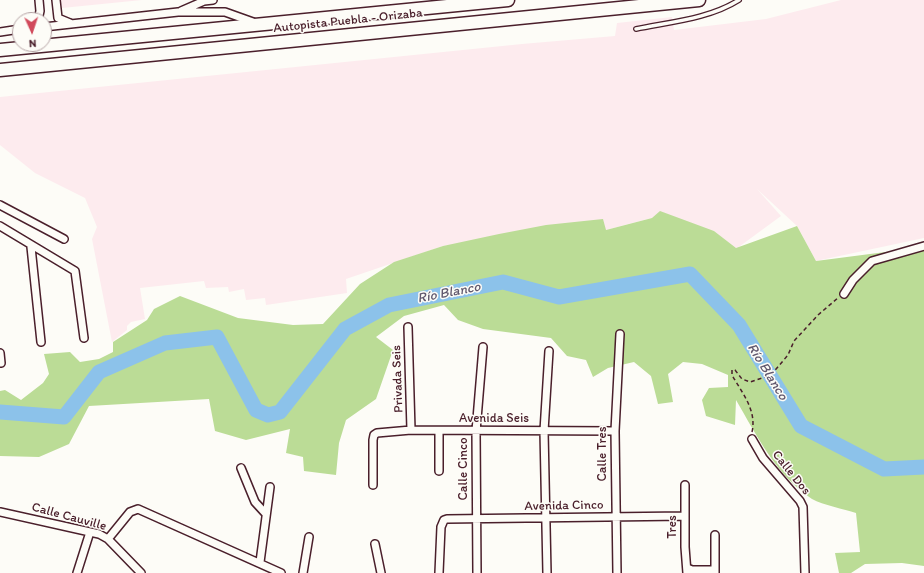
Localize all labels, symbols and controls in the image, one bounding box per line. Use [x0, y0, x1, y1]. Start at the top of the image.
street label: Autopista Puebla - Orizaba [273, 5, 423, 37]
north arrow [12, 12, 52, 52]
text: N [29, 37, 37, 50]
water label: Río Blanco [416, 279, 482, 307]
water label: Río Blanco [743, 340, 791, 404]
street label: Privada Seis [389, 345, 407, 413]
street label: Avenida Seis [459, 411, 529, 427]
street label: Calle Tres [595, 426, 611, 482]
street label: Calle Cinco [456, 437, 472, 501]
street label: Calle Dos [768, 448, 814, 498]
street label: Avenida Cinco [524, 498, 604, 514]
street label: Calle Cauville [30, 500, 108, 534]
street label: Tres [665, 515, 681, 539]

